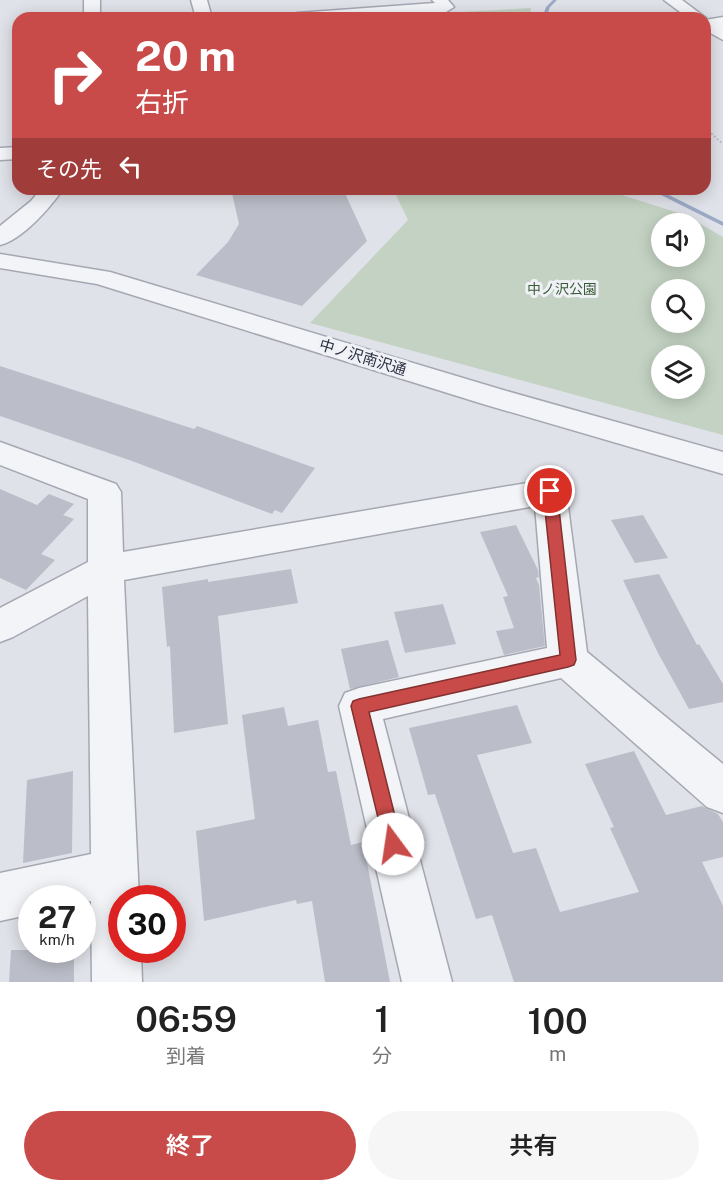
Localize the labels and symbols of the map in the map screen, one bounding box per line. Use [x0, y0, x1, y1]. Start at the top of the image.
park label: 中ノ沢公園 [527, 281, 597, 297]
street label: 中ノ沢南沢通 [317, 336, 409, 378]
pin [524, 465, 575, 516]
position arrow [361, 812, 425, 876]
speed limit sign: 30 [108, 885, 186, 963]

